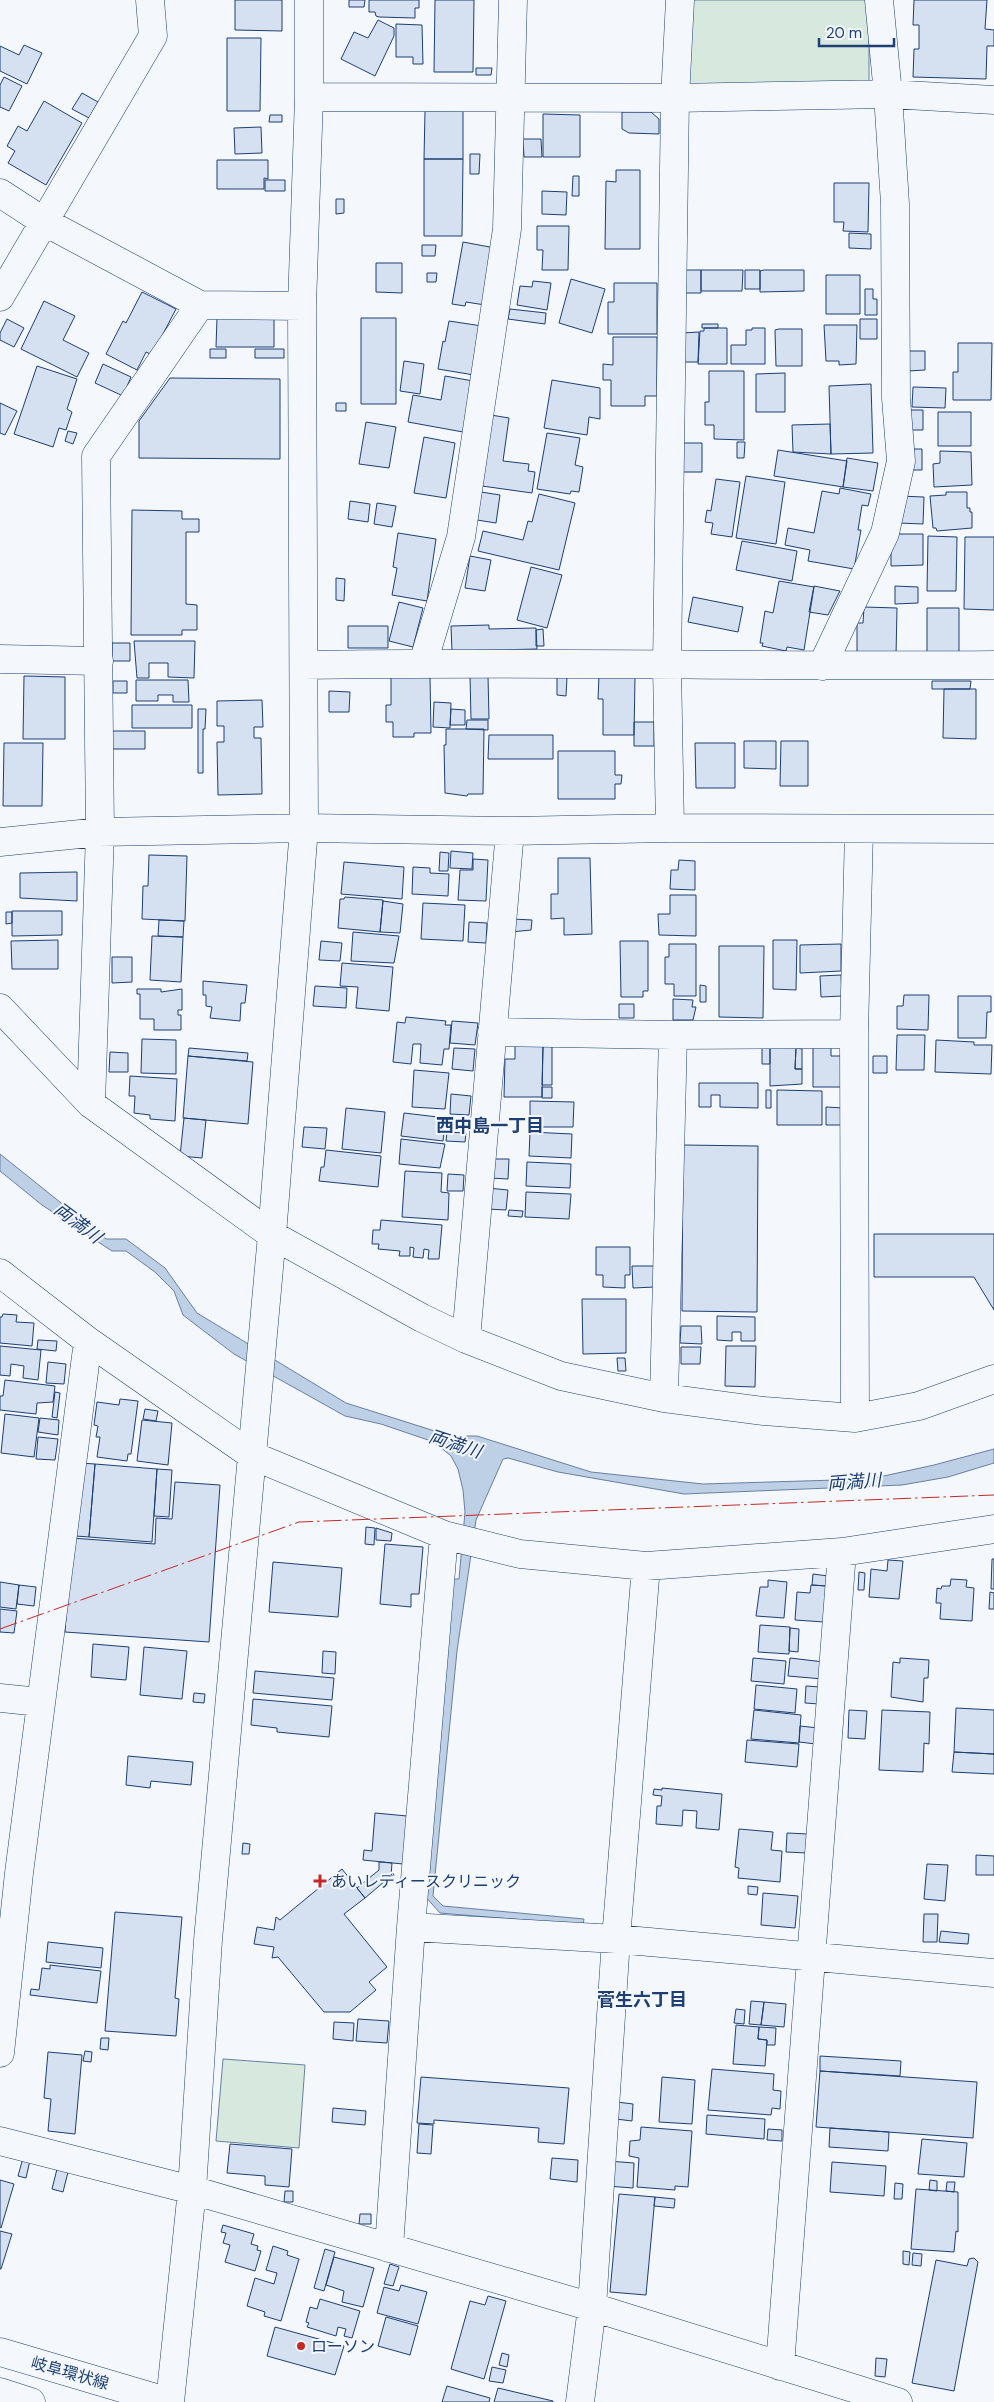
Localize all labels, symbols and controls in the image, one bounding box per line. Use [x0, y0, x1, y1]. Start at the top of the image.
scale bar [819, 15, 894, 47]
text: 20 m [826, 23, 862, 43]
district label: 西中島一丁目 [436, 1114, 544, 1138]
water label: 両満川 [49, 1197, 108, 1250]
water label: 両満川 [426, 1424, 486, 1464]
water label: 両満川 [826, 1468, 884, 1496]
place label: あいレディースクリニック [331, 1871, 521, 1892]
marker: あいレディースクリニック [313, 1874, 327, 1888]
district label: 菅生六丁目 [597, 1988, 687, 2012]
place label: ローソン [311, 2336, 375, 2357]
marker: ローソン [295, 2340, 307, 2352]
street label: 岐阜環状線 [29, 2352, 111, 2394]

